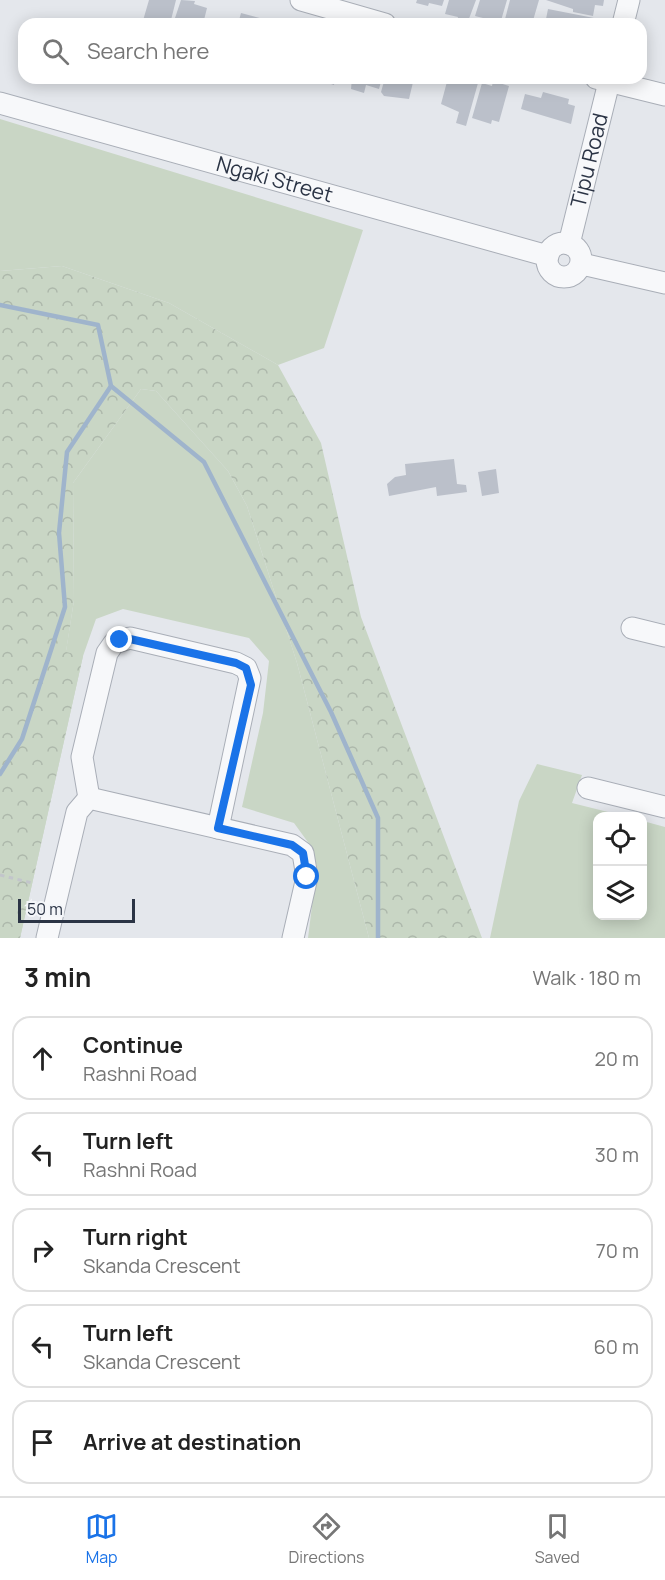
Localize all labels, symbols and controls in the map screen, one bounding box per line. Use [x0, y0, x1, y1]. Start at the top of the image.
search box [18, 18, 647, 84]
icon: search [39, 35, 72, 68]
text: Search here [87, 36, 209, 66]
street label: Tipu Road [564, 110, 614, 210]
street label: Ngaki Street [213, 149, 336, 208]
route end [106, 626, 132, 652]
map controls [593, 812, 647, 920]
button: locate [593, 812, 647, 866]
route start [293, 863, 319, 889]
button: layers [593, 866, 647, 920]
scale bar [18, 896, 135, 923]
text: 50 m [27, 898, 63, 920]
text: 3 min [24, 959, 91, 995]
text: Walk · 180 m [532, 964, 641, 991]
text: Continue [83, 1030, 183, 1060]
icon: ahead [26, 1042, 59, 1075]
text: 20 m [594, 1045, 639, 1072]
text: Rashni Road [83, 1060, 197, 1087]
text: Turn left [83, 1126, 173, 1156]
icon: left [26, 1138, 59, 1171]
text: 30 m [595, 1141, 639, 1168]
text: Rashni Road [83, 1156, 197, 1183]
text: Turn right [83, 1222, 188, 1252]
icon: right [26, 1234, 59, 1267]
text: 70 m [596, 1237, 639, 1264]
text: Skanda Crescent [83, 1252, 241, 1279]
text: Turn left [83, 1318, 173, 1348]
icon: left [26, 1330, 59, 1363]
text: 60 m [593, 1333, 639, 1360]
text: Skanda Crescent [83, 1348, 241, 1375]
icon: arrive [26, 1426, 59, 1459]
text: Arrive at destination [83, 1427, 301, 1457]
tab: Map [85, 1510, 118, 1568]
tab: Directions [289, 1510, 364, 1568]
tab: Saved [535, 1510, 580, 1568]

